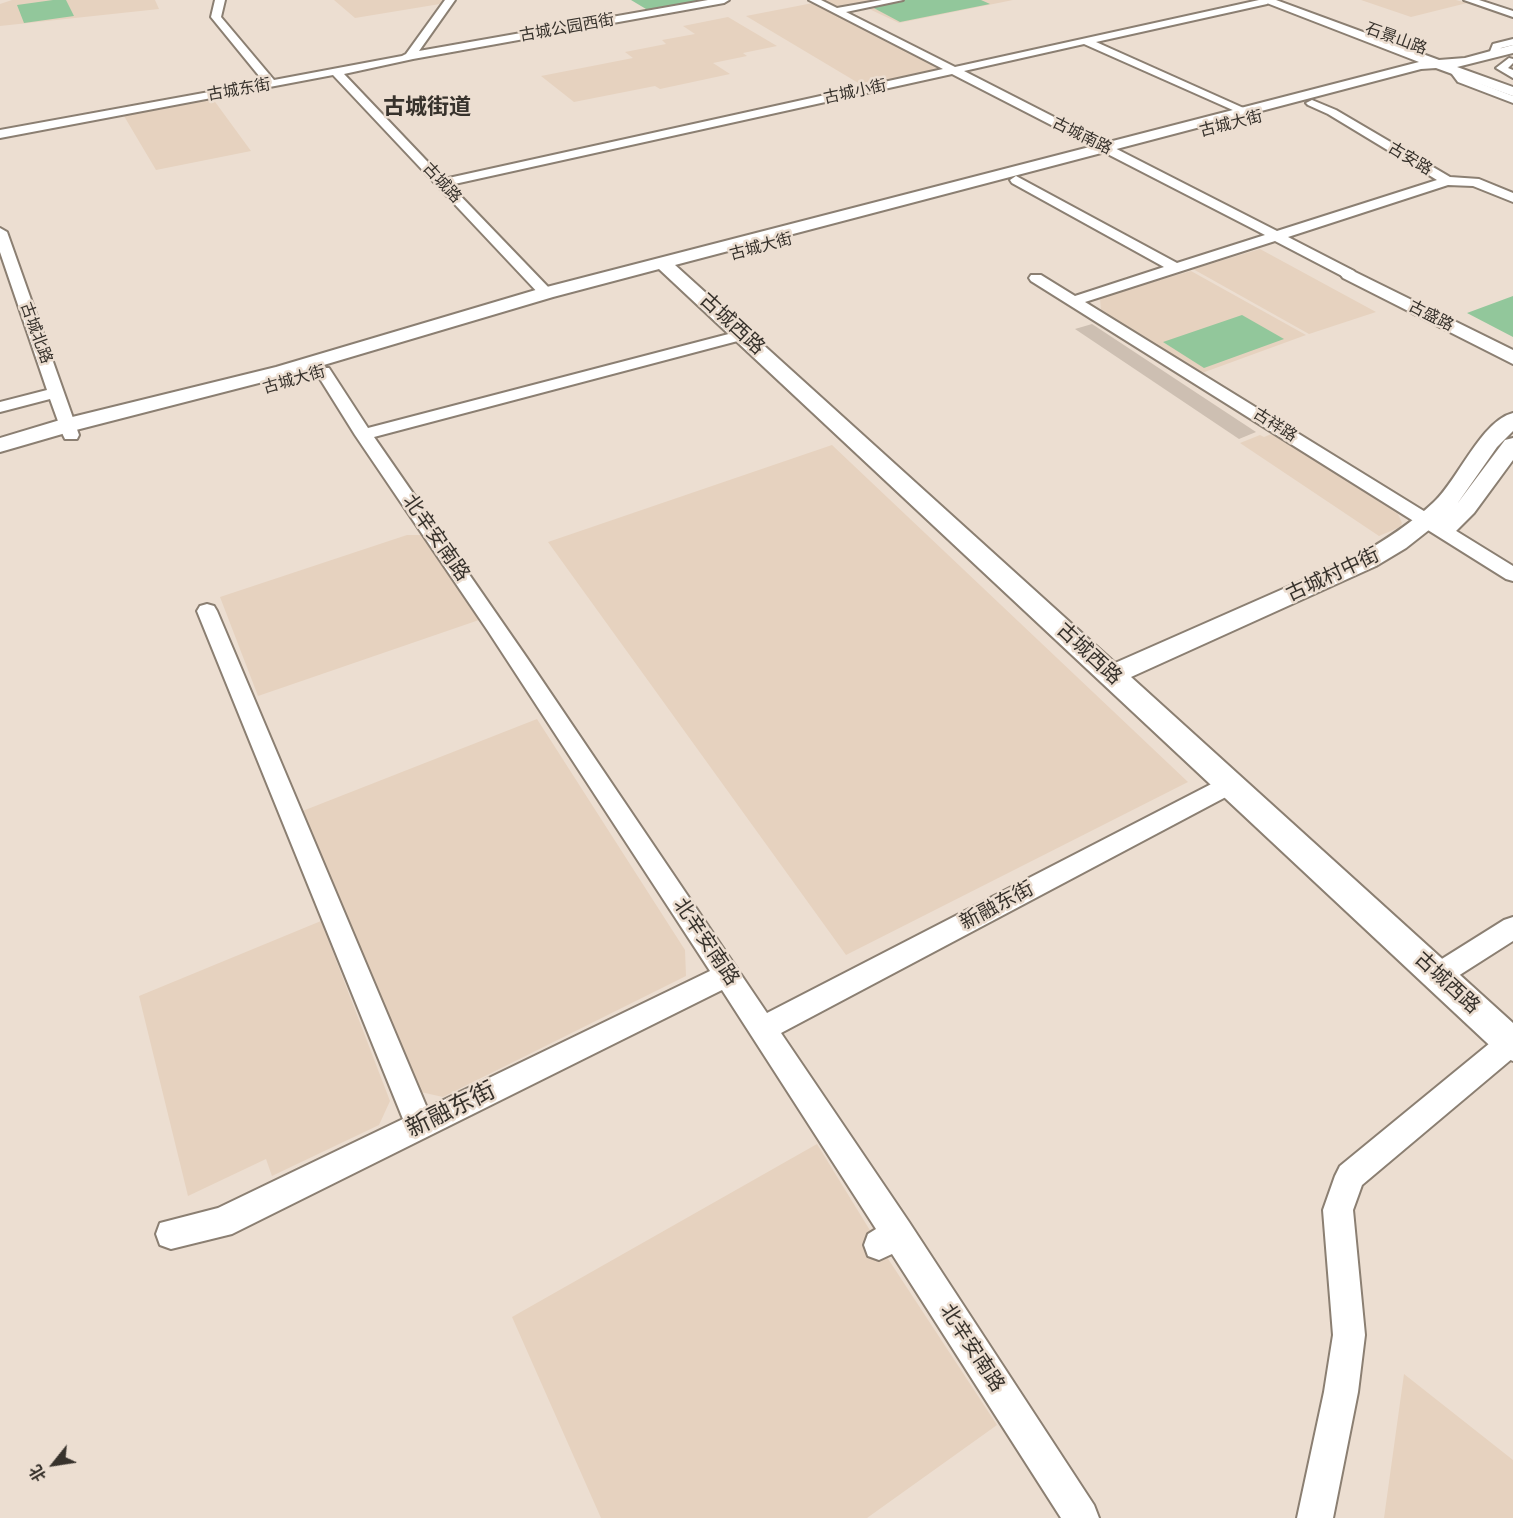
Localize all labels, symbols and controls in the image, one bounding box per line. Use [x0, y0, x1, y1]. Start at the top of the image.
street label: 古城公园西街 [518, 10, 616, 46]
street label: 石景山路 [1363, 19, 1429, 59]
street label: 古城东街 [206, 75, 272, 105]
street label: 古城小街 [822, 76, 888, 108]
district label: 古城街道 [383, 95, 471, 121]
street label: 古城大街 [1198, 107, 1264, 141]
street label: 古城南路 [1049, 113, 1115, 159]
street label: 古安路 [1384, 138, 1436, 180]
street label: 古城路 [419, 159, 465, 207]
street label: 古城大街 [728, 229, 794, 265]
street label: 古城西路 [695, 288, 769, 360]
street label: 古盛路 [1405, 297, 1457, 335]
street label: 古城北路 [16, 300, 56, 366]
street label: 古城大街 [261, 362, 327, 398]
street label: 古祥路 [1250, 404, 1300, 446]
street label: 北辛安南路 [397, 490, 475, 586]
street label: 古城村中街 [1283, 543, 1383, 607]
street label: 古城西路 [1052, 618, 1126, 690]
street label: 新融东街 [956, 877, 1038, 935]
street label: 北辛安南路 [668, 894, 744, 990]
street label: 古城西路 [1410, 947, 1484, 1019]
street label: 新融东街 [402, 1076, 500, 1144]
street label: 北辛安南路 [935, 1300, 1009, 1396]
north arrow [24, 1434, 84, 1494]
text: 北 [26, 1462, 50, 1485]

